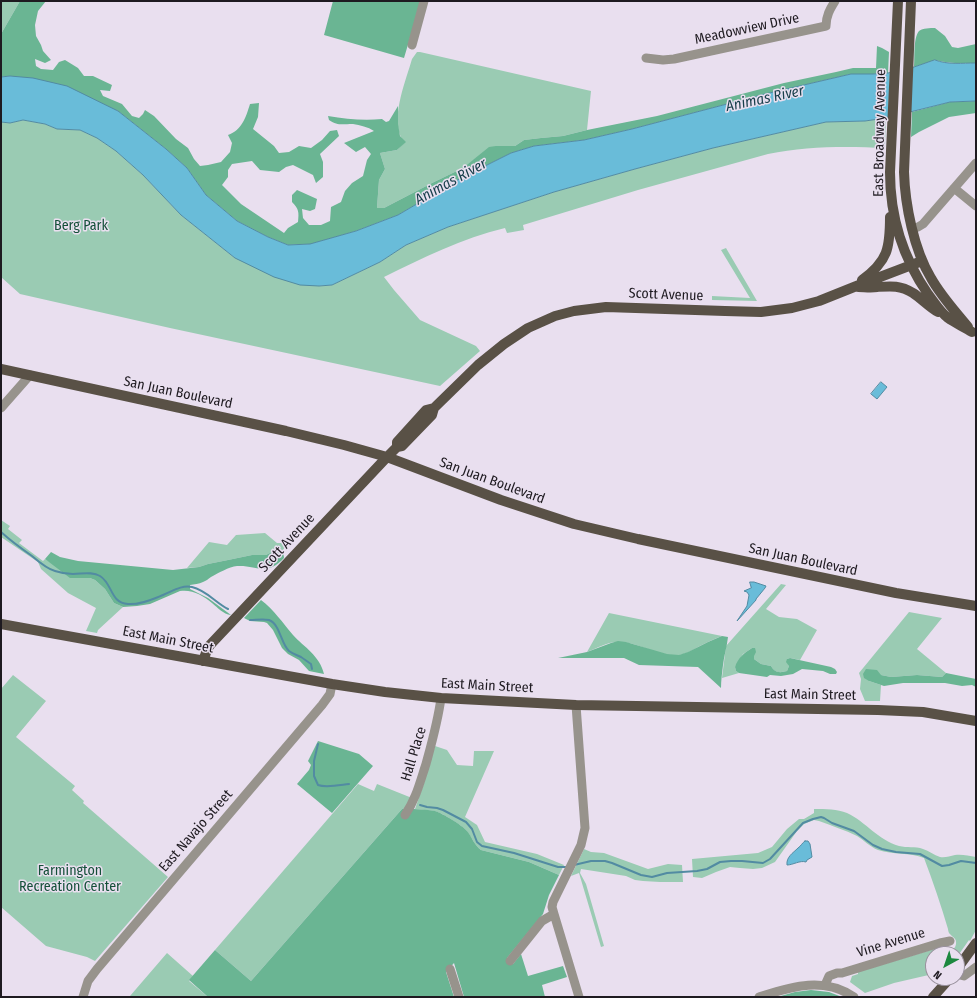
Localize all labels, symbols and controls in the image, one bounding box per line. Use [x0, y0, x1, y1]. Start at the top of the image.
street label: Meadowview Drive [693, 10, 801, 48]
street label: East Broadway Avenue [870, 69, 890, 197]
water label: Animas River [724, 82, 806, 116]
water label: Animas River [412, 155, 490, 209]
park label: Berg Park [54, 218, 108, 234]
street label: Scott Avenue [628, 285, 704, 305]
street label: San Juan Boulevard [122, 373, 234, 413]
street label: San Juan Boulevard [437, 454, 547, 508]
street label: Scott Avenue [255, 510, 319, 576]
street label: San Juan Boulevard [747, 540, 859, 580]
street label: East Main Street [121, 623, 215, 657]
street label: East Main Street [440, 675, 534, 697]
street label: East Main Street [764, 686, 856, 704]
street label: Hall Place [398, 725, 430, 783]
street label: East Navajo Street [156, 786, 236, 876]
park label: Farmington Recreation Center [19, 863, 121, 896]
street label: Vine Avenue [855, 925, 927, 961]
north arrow [925, 946, 965, 986]
text: N [931, 968, 944, 982]

